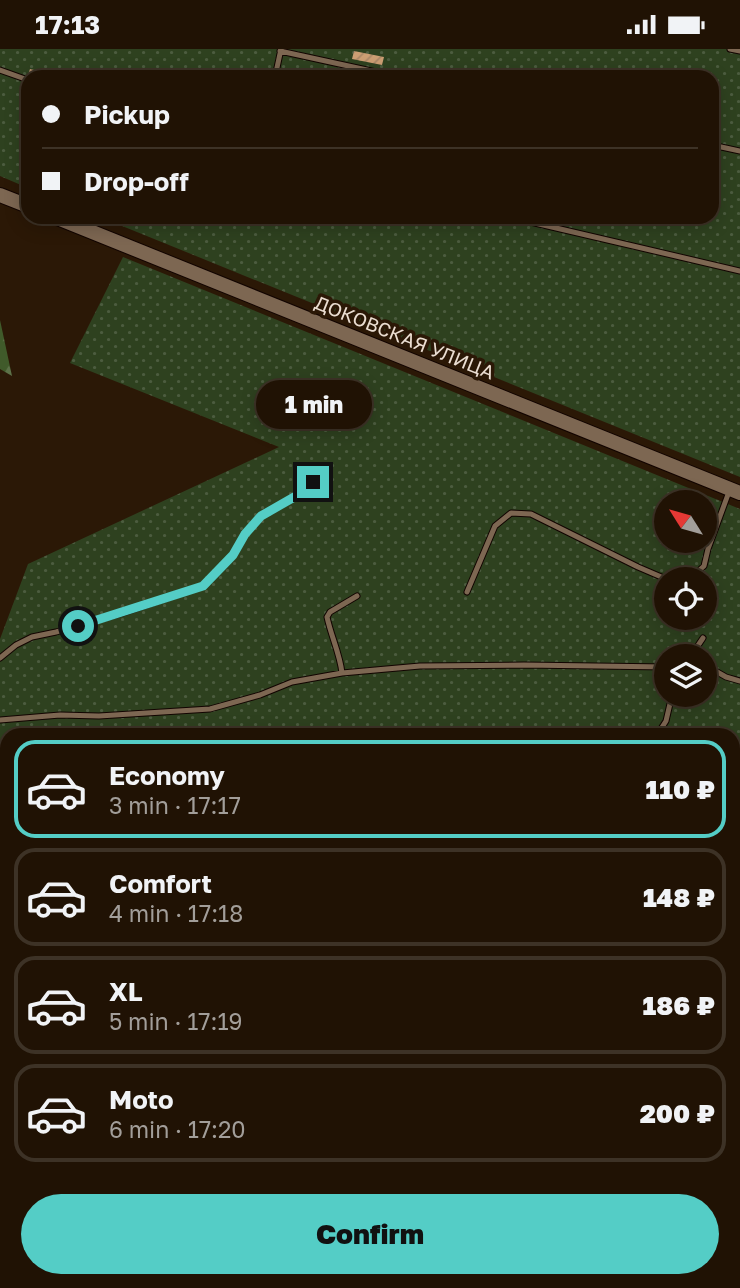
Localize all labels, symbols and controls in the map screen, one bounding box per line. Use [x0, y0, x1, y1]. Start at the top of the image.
text: 17:13 [35, 9, 100, 40]
text: Pickup [84, 99, 170, 130]
text: Drop-off [84, 166, 189, 197]
street label: ДОКОВСКАЯ УЛИЦА [312, 290, 498, 384]
callout: 1 min [255, 381, 371, 429]
text: 1 min [285, 390, 343, 418]
route end [297, 466, 329, 498]
north arrow [654, 490, 718, 553]
map controls [654, 490, 717, 707]
button: locate [654, 567, 717, 630]
route start [62, 610, 94, 642]
button: layers [654, 644, 717, 707]
icon: car [25, 758, 88, 821]
text: Economy [109, 760, 225, 791]
text: 110 ₽ [646, 774, 715, 805]
text: 3 min · 17:17 [109, 791, 241, 819]
icon: car [25, 866, 88, 929]
text: Comfort [109, 868, 212, 899]
text: 148 ₽ [643, 882, 715, 913]
text: 4 min · 17:18 [109, 899, 243, 927]
icon: car [25, 974, 88, 1037]
text: XL [109, 976, 143, 1007]
text: 186 ₽ [643, 990, 715, 1021]
text: 5 min · 17:19 [109, 1007, 242, 1035]
icon: car [25, 1082, 88, 1145]
text: Moto [109, 1084, 174, 1115]
text: 200 ₽ [640, 1098, 715, 1129]
text: 6 min · 17:20 [109, 1115, 246, 1143]
button: Confirm [21, 1194, 719, 1274]

